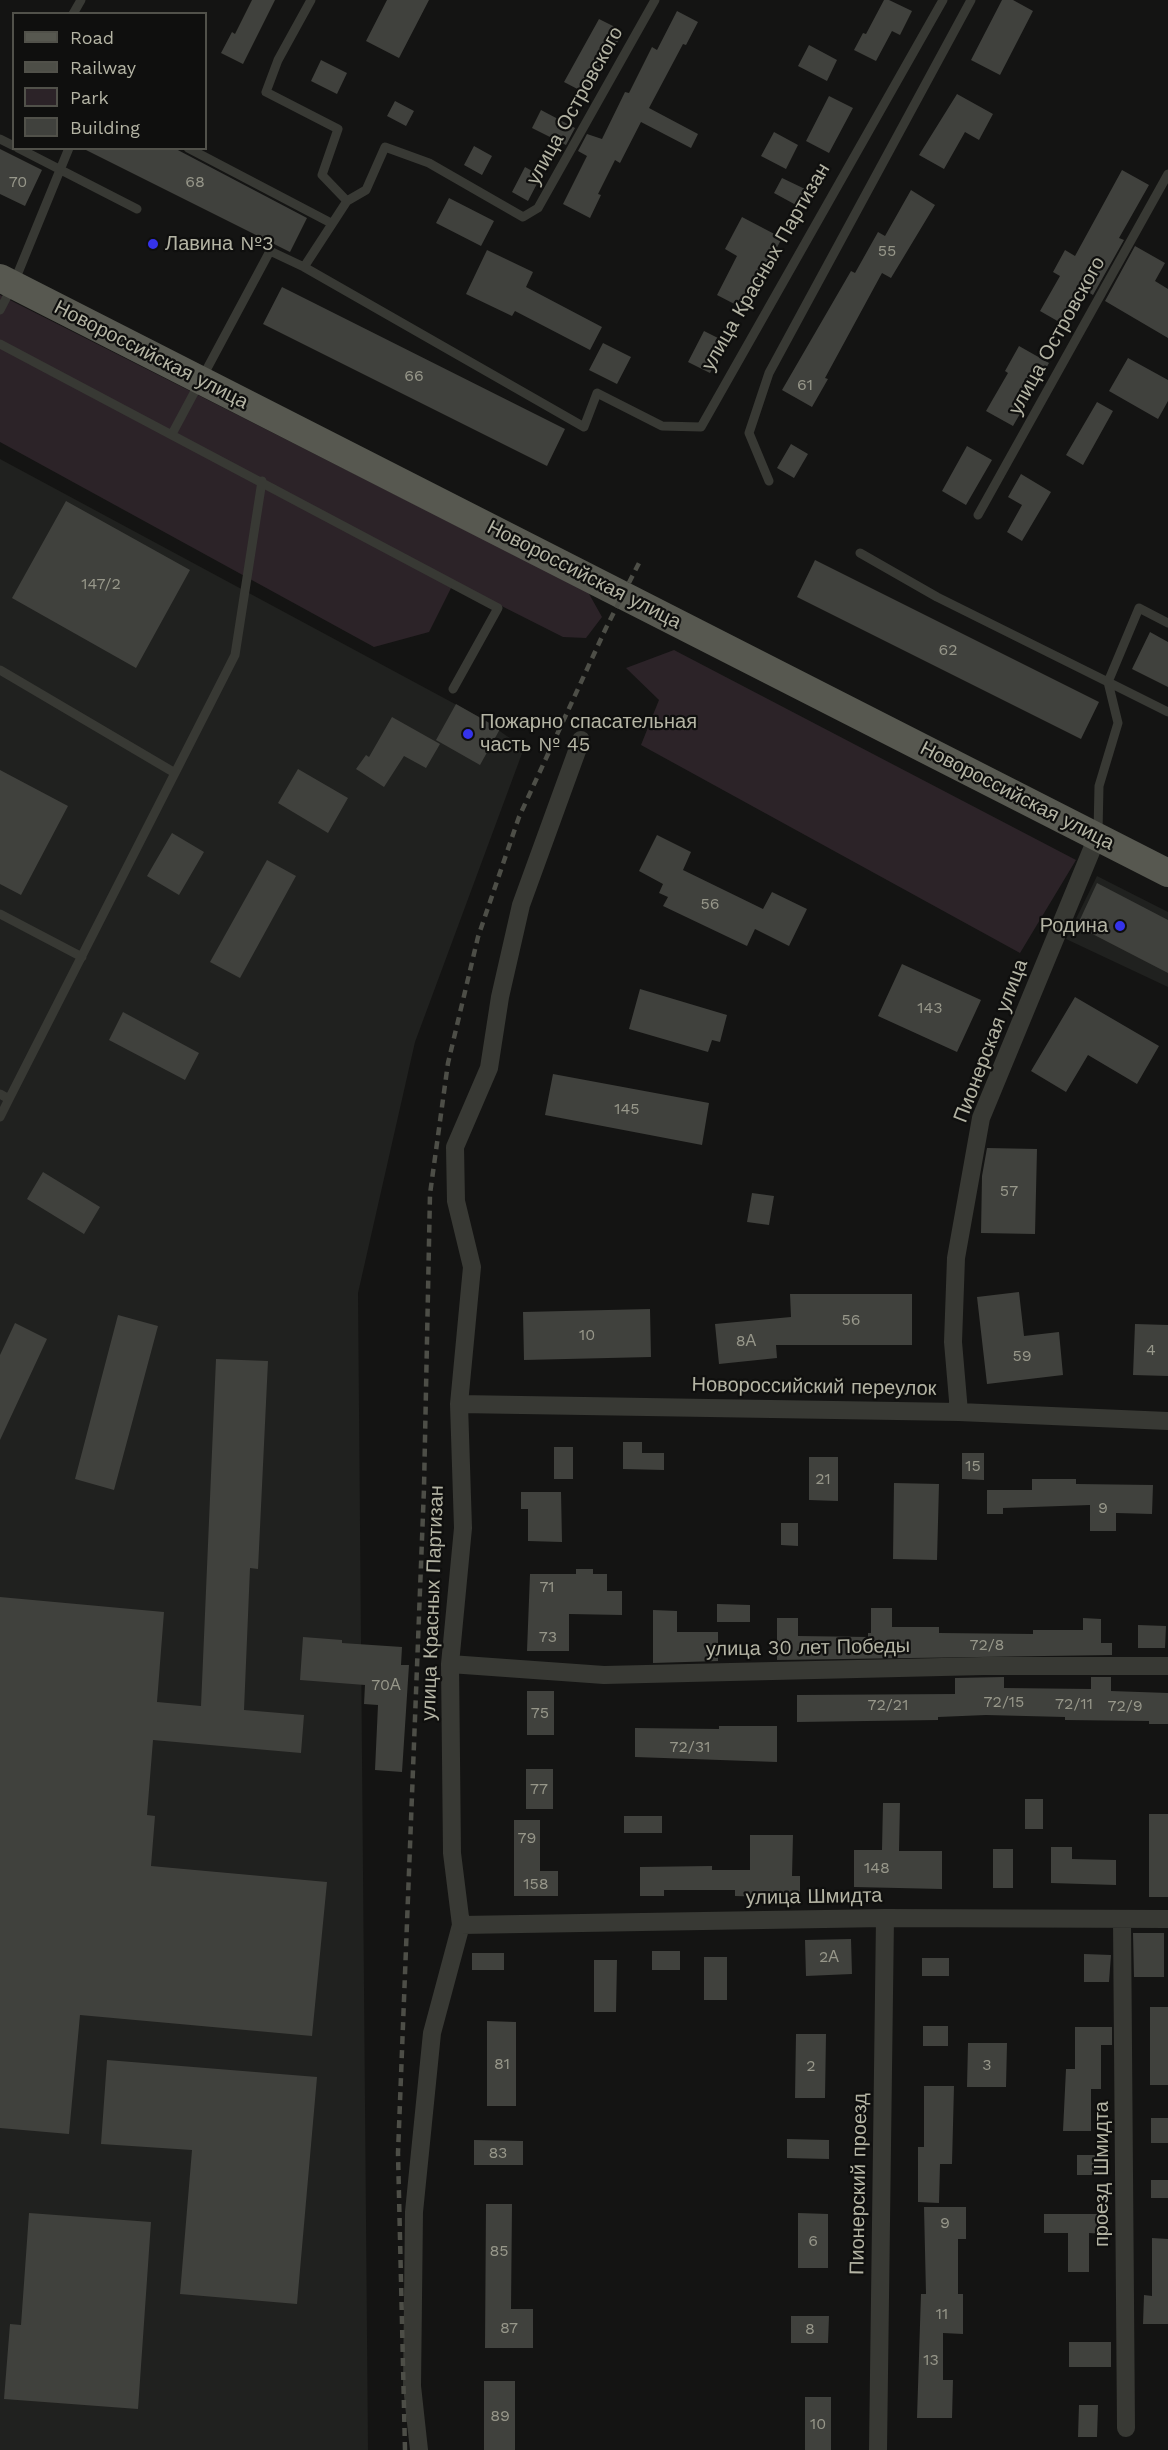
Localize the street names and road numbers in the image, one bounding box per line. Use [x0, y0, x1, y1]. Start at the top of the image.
street label: улица Островского [522, 23, 628, 189]
street label: улица Красных Партизан [697, 159, 835, 375]
street label: улица Островского [1004, 253, 1110, 419]
street label: Новороссийская улица [50, 296, 252, 414]
street label: Новороссийская улица [483, 516, 685, 634]
street label: Новороссийская улица [916, 737, 1118, 855]
street label: Пионерская улица [949, 956, 1033, 1126]
street label: Новороссийский переулок [691, 1373, 937, 1401]
street label: улица Красных Партизан [417, 1485, 449, 1721]
street label: улица 30 лет Победы [706, 1634, 910, 1662]
street label: улица Шмидта [745, 1884, 883, 1910]
street label: Пионерский проезд [845, 2093, 873, 2275]
street label: проезд Шмидта [1090, 2101, 1114, 2247]

